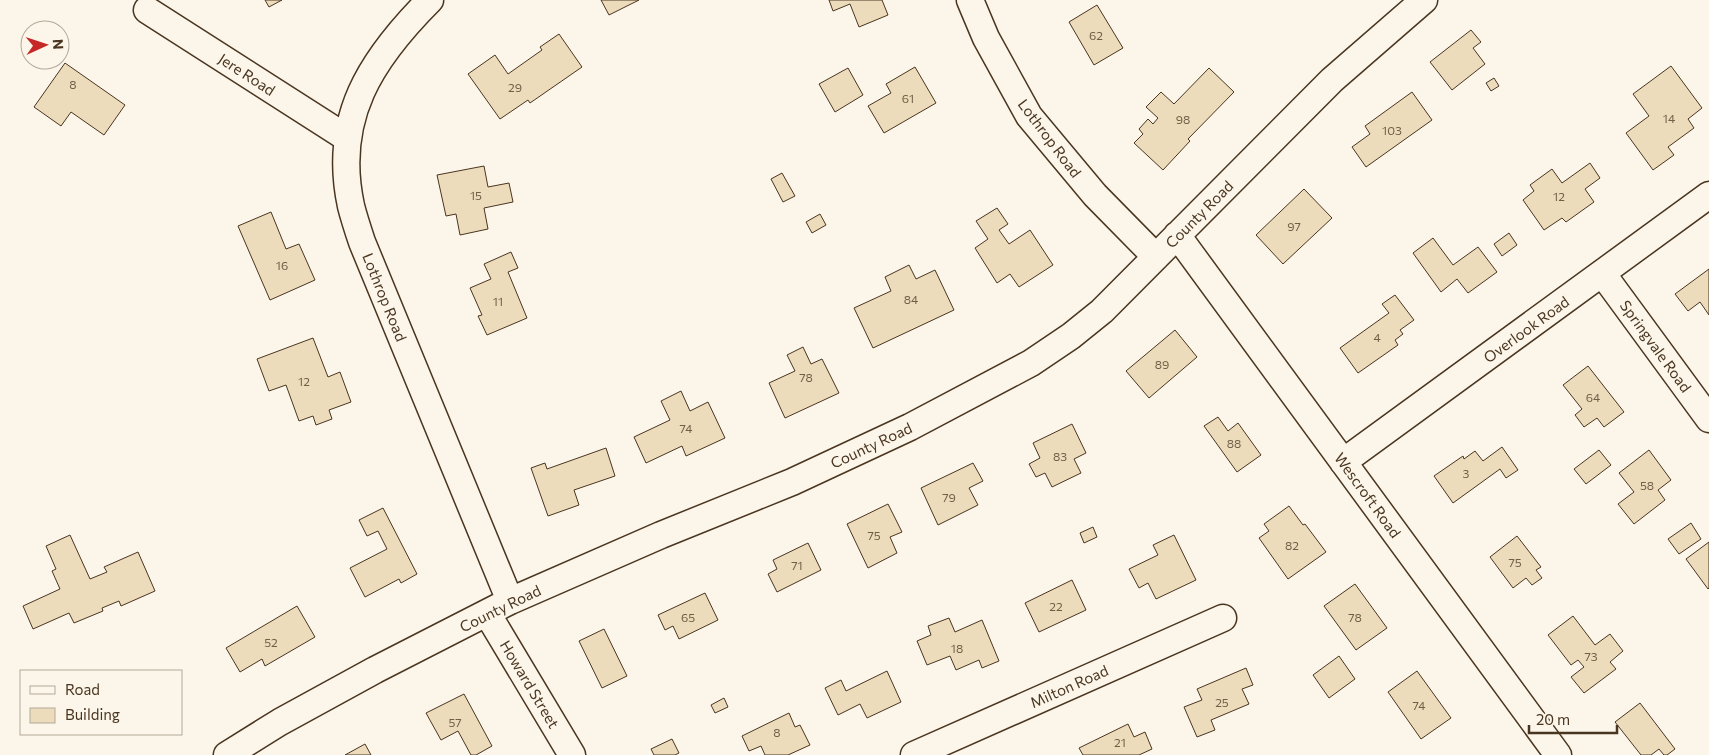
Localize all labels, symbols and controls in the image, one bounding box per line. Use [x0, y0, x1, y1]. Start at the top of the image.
north arrow [20, 20, 70, 70]
house number: 62 [1089, 28, 1103, 42]
text: N [50, 39, 67, 50]
street label: Jere Road [215, 49, 279, 99]
house number: 8 [69, 77, 77, 91]
house number: 29 [508, 80, 522, 94]
house number: 61 [902, 91, 914, 105]
street label: Lothrop Road [1015, 95, 1085, 181]
house number: 14 [1663, 111, 1675, 125]
house number: 98 [1176, 112, 1190, 126]
house number: 103 [1382, 123, 1402, 137]
street label: County Road [1162, 177, 1236, 251]
house number: 15 [470, 188, 482, 202]
house number: 12 [1553, 189, 1565, 203]
house number: 97 [1287, 219, 1301, 233]
street label: Lothrop Road [359, 250, 411, 344]
house number: 16 [276, 258, 288, 272]
house number: 84 [904, 292, 918, 306]
street label: Overlook Road [1480, 292, 1572, 366]
house number: 11 [493, 294, 503, 308]
street label: Springvale Road [1617, 297, 1695, 395]
house number: 4 [1373, 330, 1381, 344]
house number: 89 [1155, 357, 1169, 371]
house number: 78 [799, 370, 813, 384]
house number: 12 [298, 374, 310, 388]
house number: 64 [1586, 390, 1600, 404]
street label: County Road [827, 418, 915, 472]
house number: 74 [680, 421, 692, 435]
house number: 88 [1227, 436, 1241, 450]
house number: 83 [1053, 449, 1067, 463]
street label: Wescroft Road [1331, 449, 1405, 541]
house number: 3 [1463, 466, 1470, 480]
house number: 58 [1640, 478, 1654, 492]
house number: 79 [942, 490, 956, 504]
house number: 75 [867, 528, 881, 542]
house number: 82 [1285, 538, 1299, 552]
house number: 75 [1508, 555, 1522, 569]
house number: 71 [791, 558, 803, 572]
street label: County Road [456, 581, 544, 635]
house number: 22 [1049, 599, 1063, 613]
house number: 65 [681, 610, 695, 624]
house number: 78 [1348, 610, 1362, 624]
house number: 52 [264, 635, 278, 649]
street label: Howard Street [497, 637, 563, 731]
house number: 18 [951, 641, 963, 655]
house number: 73 [1584, 649, 1598, 663]
street label: Milton Road [1027, 661, 1111, 711]
legend [20, 670, 182, 735]
text: Road [65, 680, 100, 698]
house number: 25 [1215, 695, 1229, 709]
house number: 74 [1413, 698, 1425, 712]
scale bar [1529, 702, 1616, 734]
text: Building [65, 705, 120, 723]
text: 20 m [1536, 710, 1570, 728]
house number: 57 [448, 715, 462, 729]
house number: 8 [773, 725, 781, 739]
house number: 21 [1114, 735, 1126, 749]

